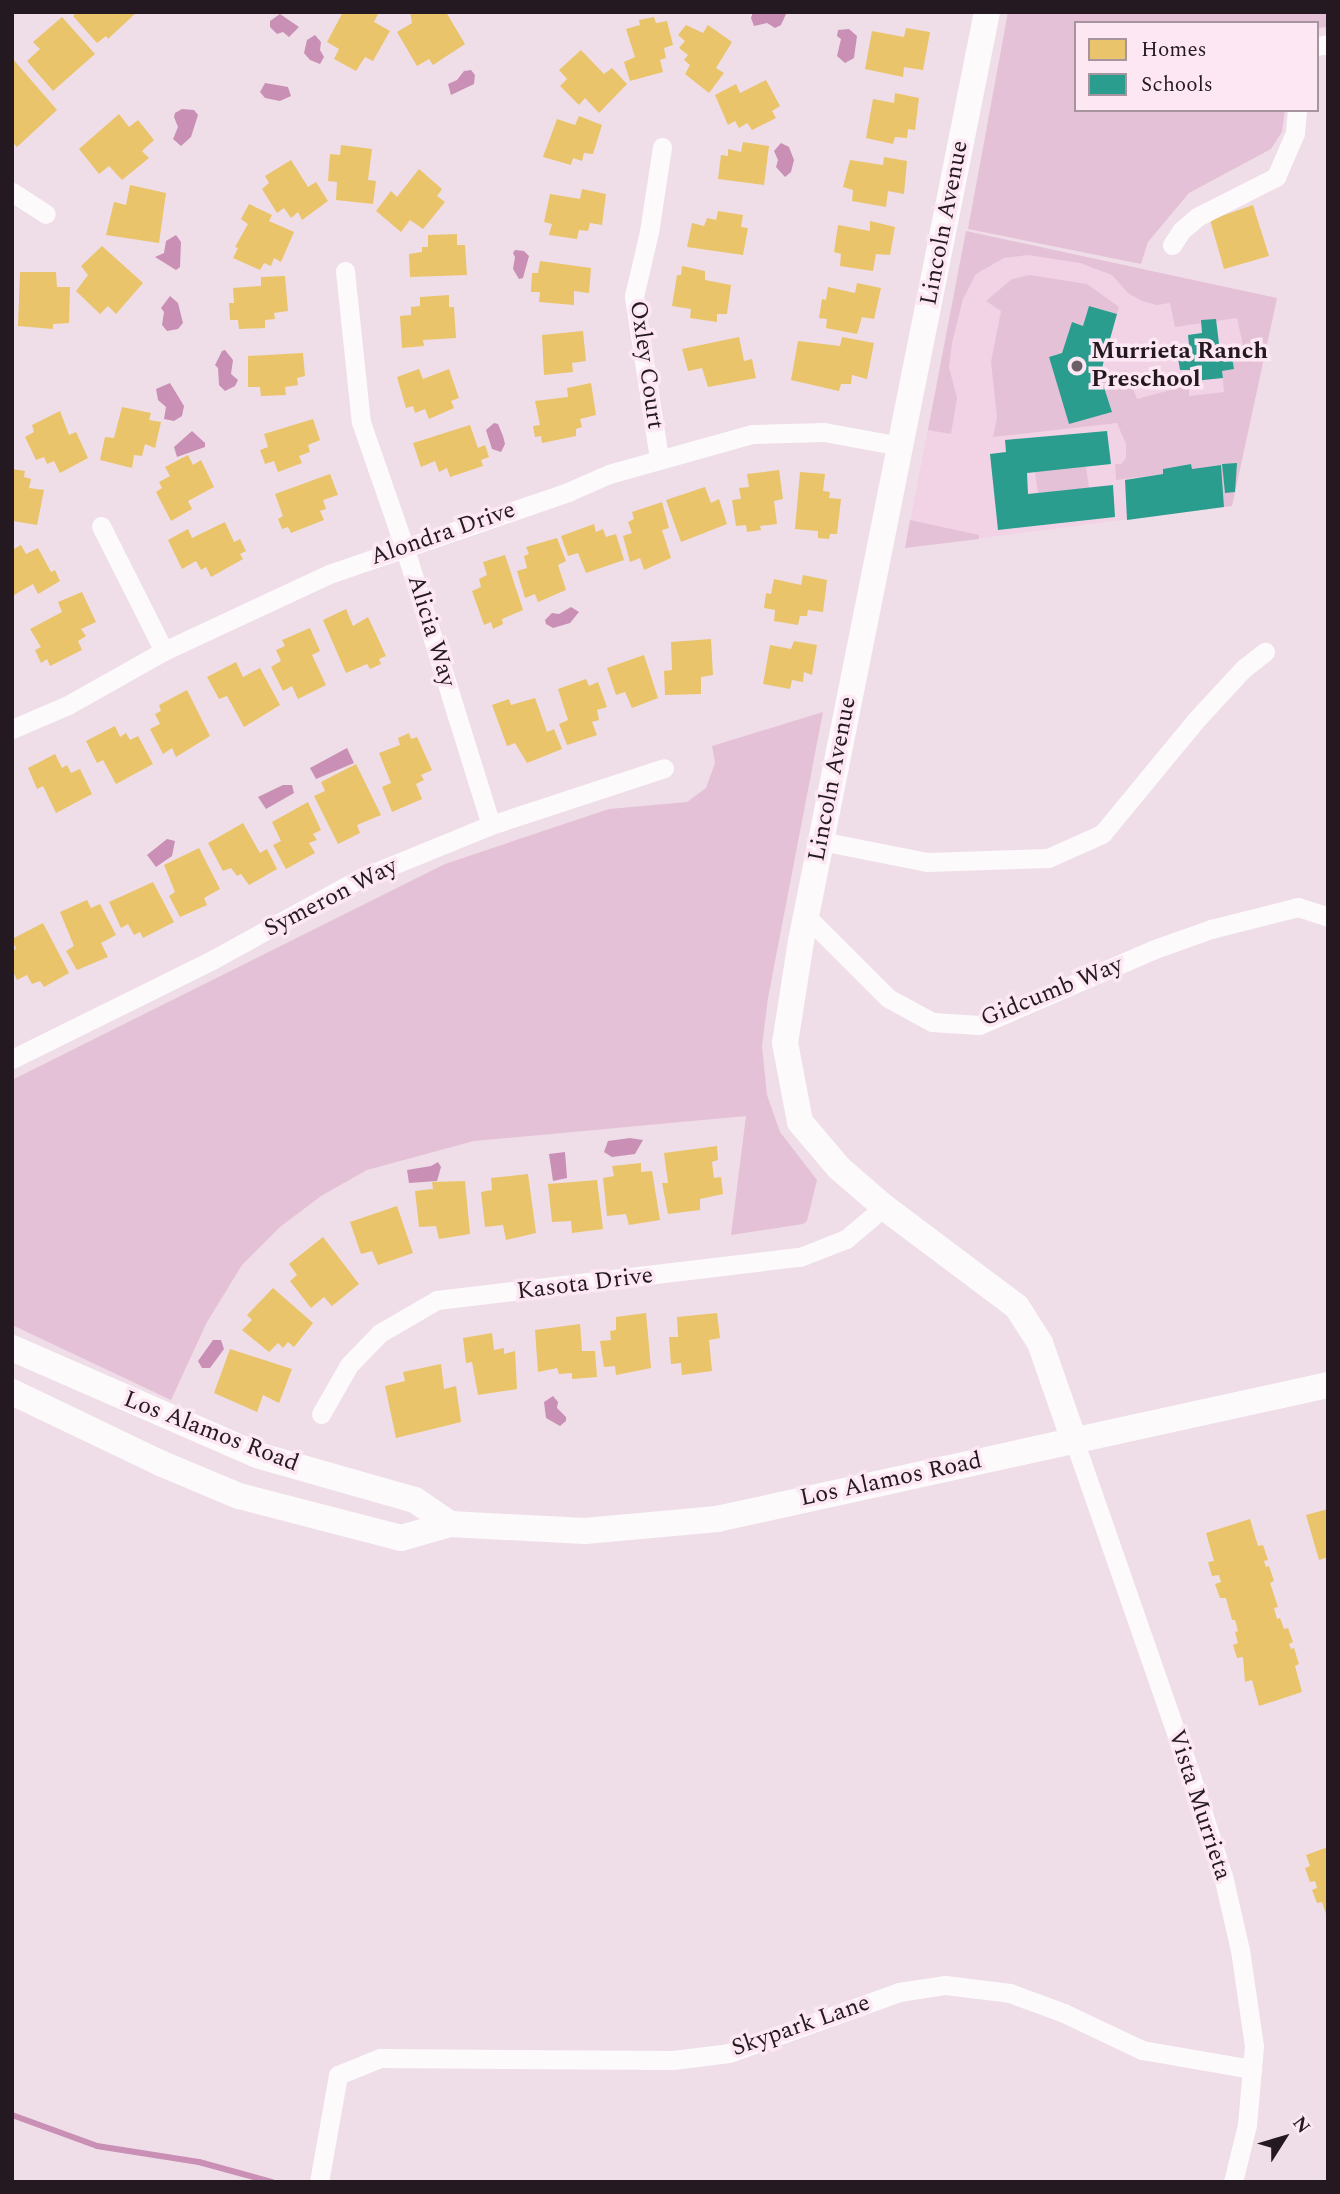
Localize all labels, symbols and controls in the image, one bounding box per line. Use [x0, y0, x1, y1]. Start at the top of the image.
legend [1074, 21, 1319, 112]
text: Homes [1141, 34, 1207, 66]
text: Schools [1141, 69, 1213, 101]
street label: Lincoln Avenue [915, 138, 975, 308]
street label: Oxley Court [623, 299, 669, 431]
place label: Murrieta Ranch Preschool [1091, 338, 1268, 394]
marker: Murrieta Ranch Preschool [1069, 358, 1085, 374]
street label: Alondra Drive [367, 496, 519, 572]
street label: Alicia Way [400, 572, 462, 690]
street label: Lincoln Avenue [803, 694, 863, 864]
street label: Symeron Way [260, 852, 402, 944]
street label: Gidcumb Way [977, 950, 1127, 1034]
street label: Kasota Drive [515, 1261, 655, 1307]
street label: Los Alamos Road [119, 1385, 303, 1479]
street label: Los Alamos Road [797, 1447, 985, 1513]
street label: Vista Murrieta [1161, 1726, 1237, 1884]
street label: Skypark Lane [728, 1989, 874, 2063]
north arrow [1249, 2103, 1319, 2173]
text: N [1285, 2110, 1317, 2140]

